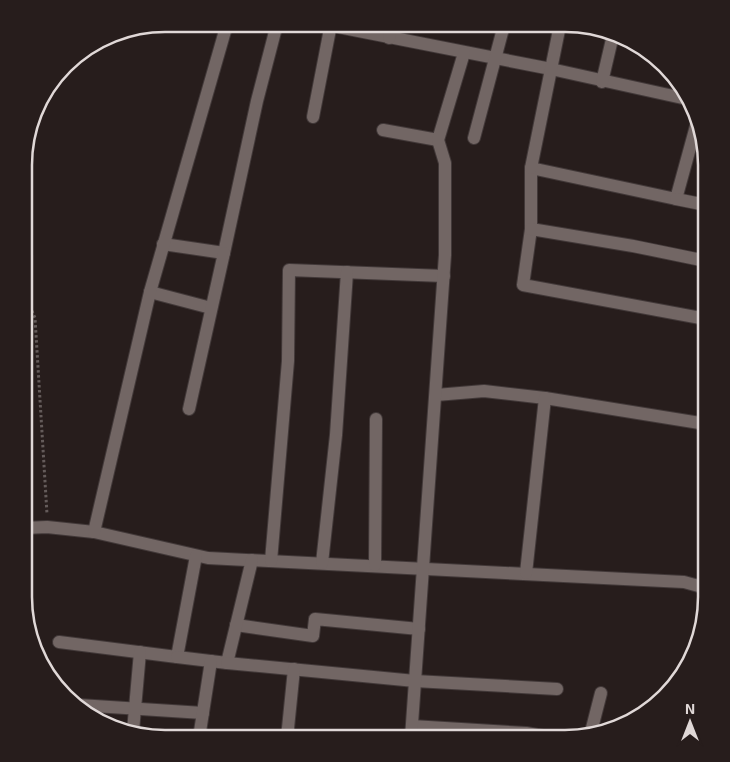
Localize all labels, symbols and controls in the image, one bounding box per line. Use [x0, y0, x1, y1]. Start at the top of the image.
north arrow [665, 697, 715, 747]
text: N [685, 700, 695, 717]

